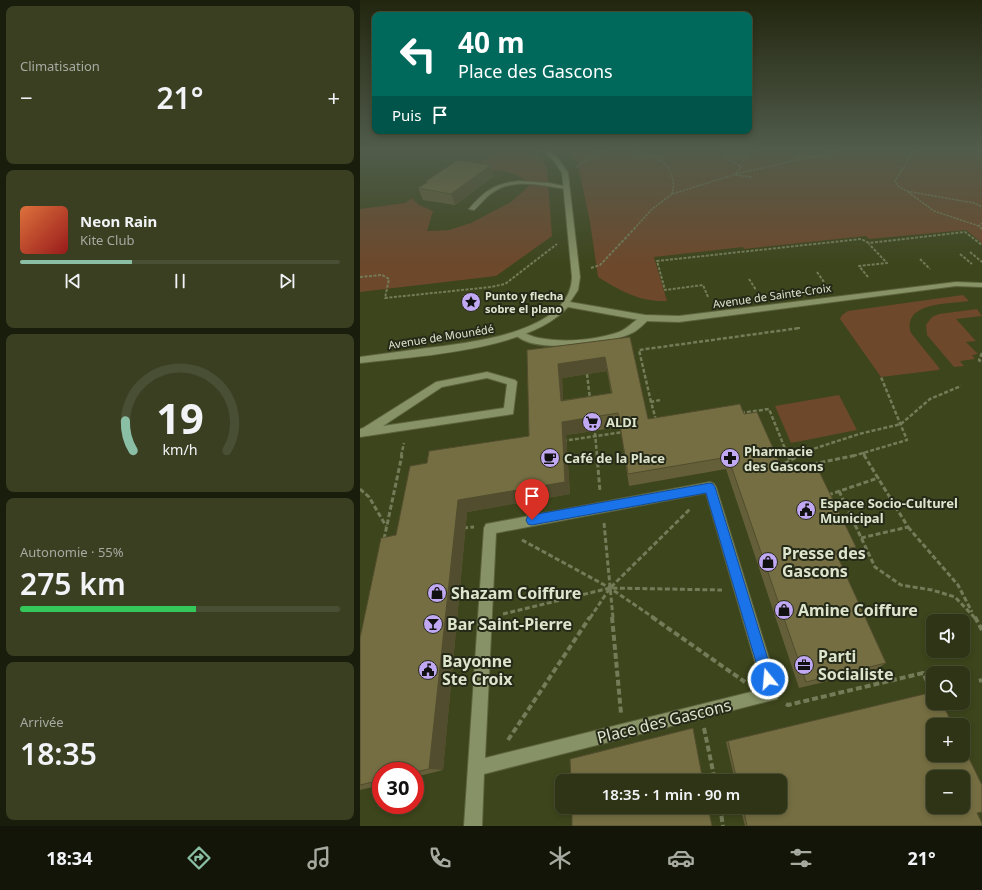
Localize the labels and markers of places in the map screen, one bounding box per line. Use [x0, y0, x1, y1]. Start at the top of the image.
place label: Punto y flecha sobre el plano [485, 288, 563, 316]
place icon: Punto y flecha sobre el plano [460, 291, 482, 313]
supermarket icon: ALDI [581, 411, 603, 433]
place label: ALDI [606, 413, 637, 431]
place label: Pharmacie des Gascons [744, 442, 823, 475]
cafe icon: Café de la Place [539, 447, 561, 469]
pharmacy icon: Pharmacie des Gascons [719, 447, 741, 469]
place label: Café de la Place [564, 449, 665, 467]
pin [515, 479, 549, 520]
place label: Espace Socio-Culturel Municipal [820, 494, 958, 527]
public building icon: Espace Socio-Culturel Municipal [795, 499, 817, 521]
place label: Presse des Gascons [782, 542, 866, 582]
shop icon: Presse des Gascons [757, 551, 779, 573]
shop icon: Shazam Coiffure [426, 582, 448, 604]
place label: Shazam Coiffure [451, 582, 581, 604]
shop icon: Amine Coiffure [773, 599, 795, 621]
place label: Amine Coiffure [798, 599, 918, 621]
bar icon: Bar Saint-Pierre [422, 613, 444, 635]
place label: Bar Saint-Pierre [447, 613, 572, 635]
place label: Parti Socialiste [818, 645, 894, 685]
place label: Bayonne Ste Croix [442, 650, 513, 690]
office icon: Parti Socialiste [793, 654, 815, 676]
public building icon: Bayonne Ste Croix [417, 659, 439, 681]

